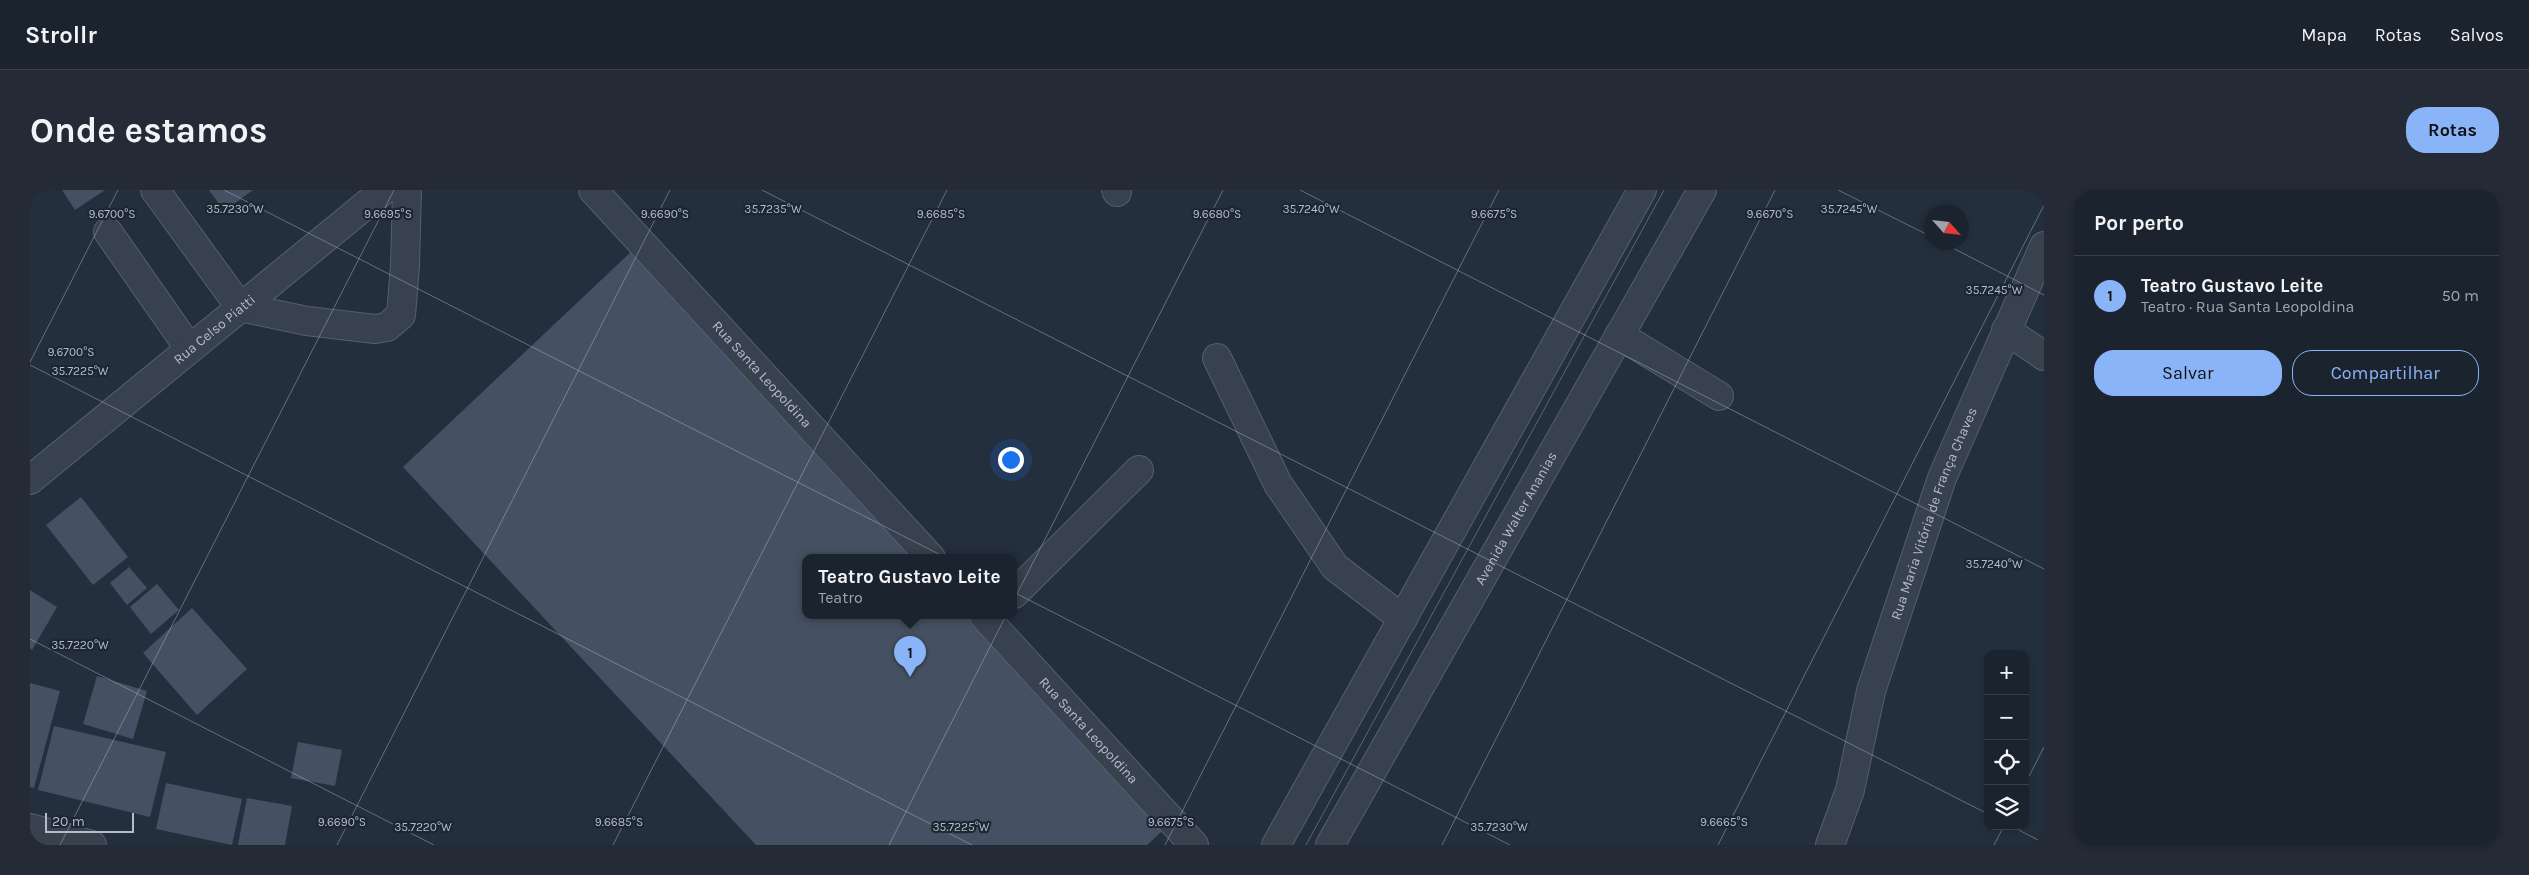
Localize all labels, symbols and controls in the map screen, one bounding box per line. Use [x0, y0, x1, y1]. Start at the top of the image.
text: Strollr [25, 21, 97, 49]
text: Mapa [2301, 24, 2347, 46]
text: Rotas [2375, 24, 2422, 46]
text: Salvos [2450, 24, 2504, 46]
button: Rotas [2406, 107, 2499, 153]
text: Onde estamos [30, 110, 267, 151]
text: 35.7230°W [206, 202, 264, 216]
text: 35.7235°W [744, 202, 802, 216]
text: 35.7240°W [1282, 202, 1340, 216]
text: 35.7245°W [1821, 202, 1878, 216]
north arrow [1924, 205, 1969, 250]
text: 9.6700°S [88, 207, 136, 221]
text: 9.6695°S [364, 207, 412, 221]
text: 9.6690°S [641, 207, 689, 221]
text: 9.6685°S [917, 207, 965, 221]
text: 9.6680°S [1193, 207, 1241, 221]
text: 9.6675°S [1471, 207, 1517, 221]
text: 9.6670°S [1747, 207, 1793, 221]
text: Por perto [2094, 211, 2184, 235]
text: Teatro Gustavo Leite [2141, 275, 2323, 297]
text: 35.7245°W [1966, 283, 2023, 297]
text: 1 [2107, 286, 2113, 305]
text: 50 m [2442, 286, 2479, 305]
street label: Rua Celso Piatti [170, 291, 258, 368]
text: Teatro · Rua Santa Leopoldina [2141, 297, 2354, 316]
street label: Rua Santa Leopoldina [709, 317, 815, 431]
text: 9.6700°S [47, 345, 95, 359]
button: Salvar [2094, 350, 2282, 396]
button: Compartilhar [2292, 350, 2479, 396]
text: 35.7225°W [51, 364, 109, 378]
street label: Rua Maria Vitória de França Chaves [1887, 405, 1981, 622]
your location [998, 447, 1024, 473]
street label: Avenida Walter Ananias [1471, 448, 1560, 588]
popup [802, 554, 1017, 619]
text: 35.7240°W [1965, 557, 2023, 571]
text: Teatro Gustavo Leite [818, 566, 1001, 588]
text: Teatro [818, 588, 863, 607]
pin: 1 [894, 636, 926, 677]
text: 35.7220°W [51, 638, 109, 652]
map controls [1984, 650, 2029, 830]
button: + [1984, 650, 2029, 695]
street label: Rua Santa Leopoldina [1036, 673, 1142, 787]
button: − [1984, 695, 2029, 740]
button: locate [1984, 740, 2029, 785]
button: layers [1984, 785, 2029, 830]
scale bar [45, 810, 134, 833]
text: 20 m [52, 813, 85, 830]
text: 9.6690°S [318, 815, 366, 829]
text: 9.6685°S [595, 815, 643, 829]
text: 9.6675°S [1148, 815, 1194, 829]
text: 9.6665°S [1700, 815, 1748, 829]
text: 35.7220°W [394, 820, 452, 834]
text: 35.7225°W [932, 820, 990, 834]
text: 35.7230°W [1470, 820, 1528, 834]

